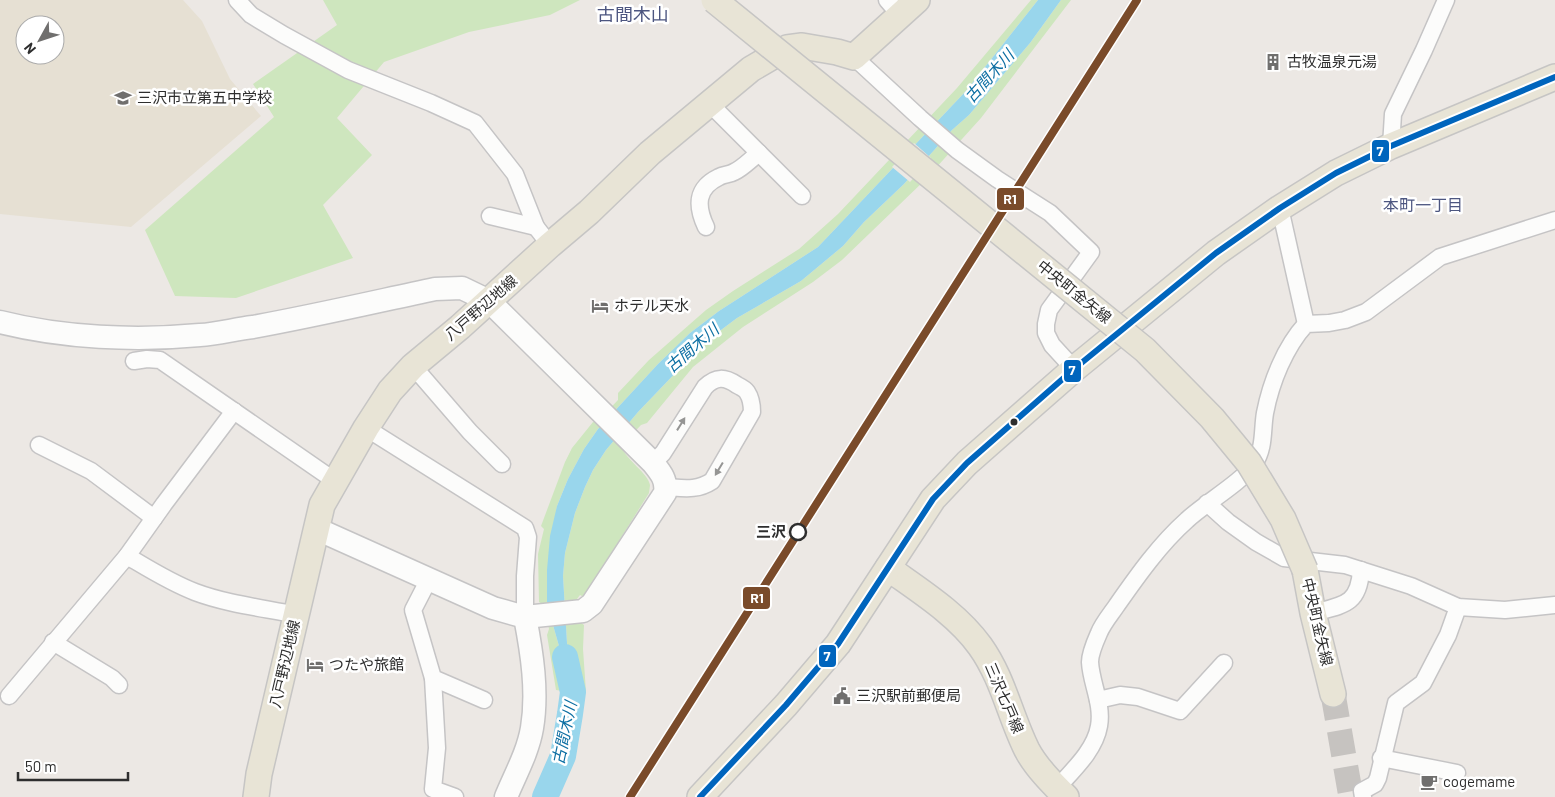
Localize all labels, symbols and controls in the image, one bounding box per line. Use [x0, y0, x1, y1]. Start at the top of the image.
district label: 古間木山 [597, 3, 669, 25]
north arrow [15, 15, 65, 65]
text: N [20, 40, 39, 58]
water label: 古間木川 [960, 44, 1018, 106]
building icon: 古牧温泉元湯 [1263, 52, 1283, 72]
place label: 古牧温泉元湯 [1287, 52, 1377, 70]
school or university icon: 三沢市立第五中学校 [113, 88, 133, 108]
place label: 三沢市立第五中学校 [137, 88, 272, 106]
line badge: 7 [1371, 139, 1390, 163]
text: 7 [1377, 142, 1384, 159]
line badge: R1 [996, 187, 1025, 211]
text: R1 [1003, 190, 1017, 207]
district label: 本町一丁目 [1383, 195, 1463, 214]
street label: 中央町金矢線 [1034, 256, 1115, 327]
street label: 八戸野辺地線 [440, 271, 520, 344]
hotel icon: ホテル天水 [590, 296, 610, 316]
place label: ホテル天水 [614, 296, 689, 314]
water label: 古間木川 [661, 318, 724, 376]
line badge: 7 [1063, 359, 1082, 383]
text: 7 [1069, 361, 1076, 378]
one-way arrow [677, 417, 686, 430]
unlabelled marker [1009, 417, 1019, 427]
one-way arrow [715, 463, 724, 476]
place label: 三沢 [756, 522, 786, 540]
marker: 三沢 [789, 523, 807, 541]
street label: 中央町金矢線 [1299, 576, 1337, 668]
line badge: R1 [742, 586, 771, 610]
text: R1 [750, 589, 764, 606]
street label: 八戸野辺地線 [265, 618, 303, 710]
line badge: 7 [818, 644, 837, 668]
text: 7 [824, 647, 831, 664]
hotel icon: つたや旅館 [305, 655, 325, 675]
place label: つたや旅館 [329, 655, 404, 673]
street label: 三沢七戸線 [982, 660, 1028, 736]
public building icon: 三沢駅前郵便局 [832, 686, 852, 706]
place label: 三沢駅前郵便局 [856, 686, 961, 704]
water label: 古間木川 [548, 698, 580, 766]
scale bar [18, 750, 128, 782]
text: 50 m [25, 757, 57, 775]
cafe icon: cogemame [1419, 772, 1439, 792]
place label: cogemame [1443, 772, 1515, 790]

